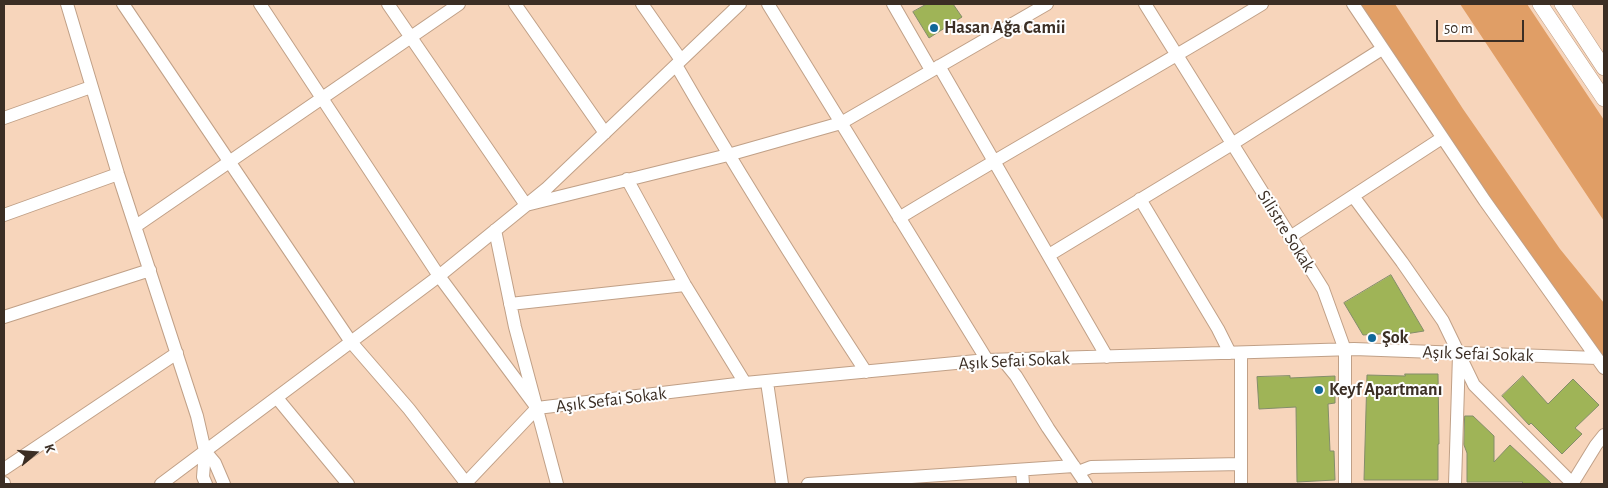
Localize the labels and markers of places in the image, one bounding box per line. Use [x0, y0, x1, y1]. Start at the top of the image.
place label: Hasan Ağa Camii [944, 17, 1065, 39]
marker: Hasan Ağa Camii [928, 22, 940, 34]
place label: Şok [1382, 327, 1408, 349]
marker: Şok [1366, 332, 1378, 344]
place label: Keyf Apartmanı [1329, 379, 1442, 401]
marker: Keyf Apartmanı [1313, 384, 1325, 396]

